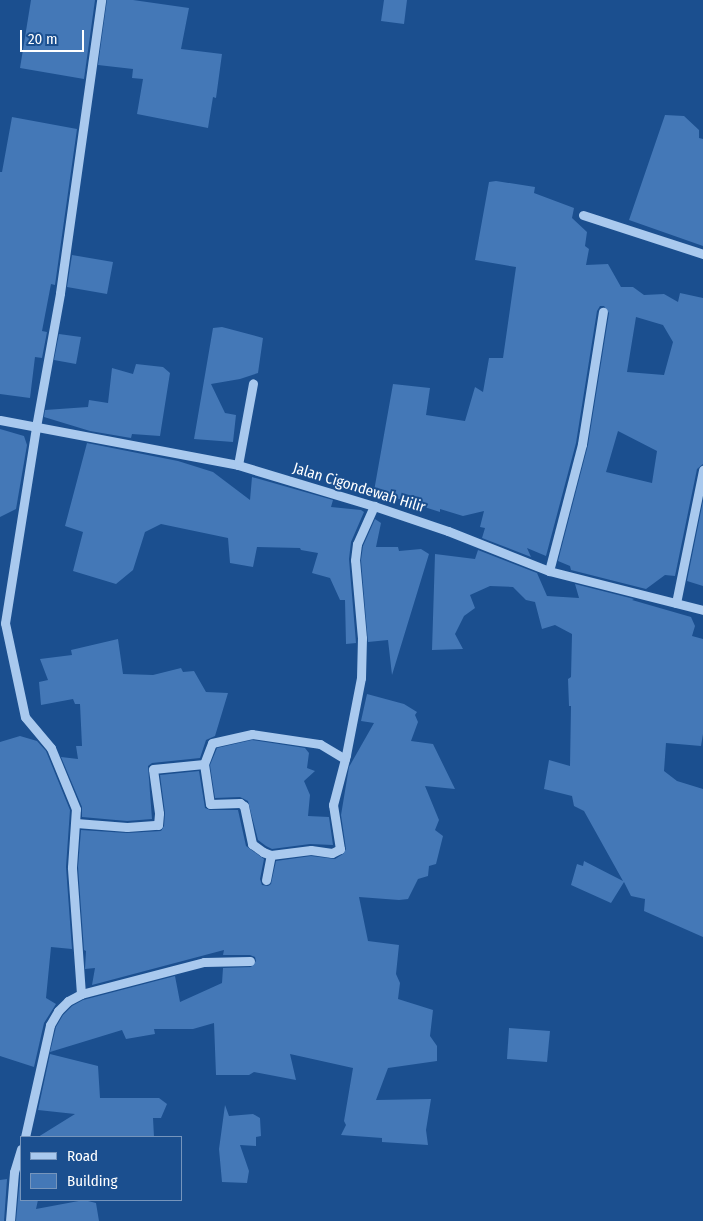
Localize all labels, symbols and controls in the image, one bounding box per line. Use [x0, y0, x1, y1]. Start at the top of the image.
scale bar [22, 20, 86, 52]
text: 20 m [28, 30, 58, 48]
street label: Jalan Cigondewah Hilir [291, 459, 427, 517]
legend [20, 1136, 182, 1201]
text: Road [67, 1147, 98, 1165]
text: Building [67, 1172, 118, 1190]

